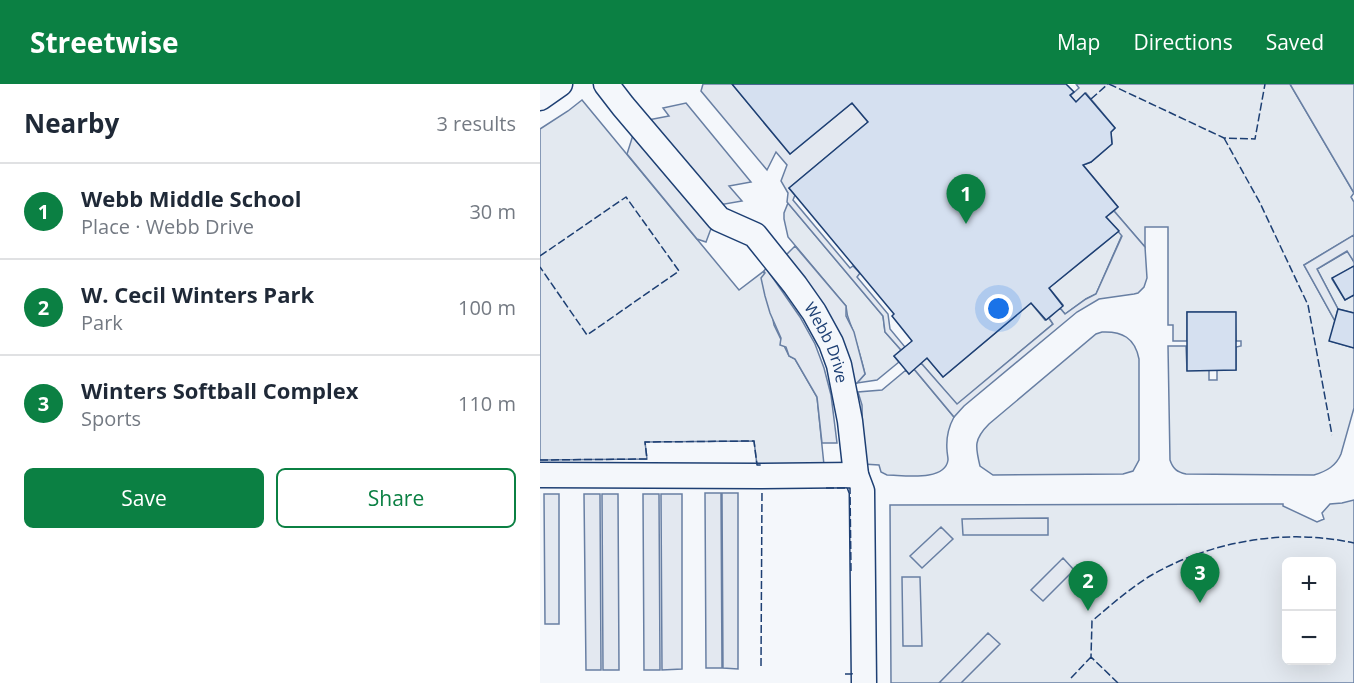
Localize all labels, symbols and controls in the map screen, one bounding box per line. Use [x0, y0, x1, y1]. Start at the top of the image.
text: Streetwise [30, 23, 179, 61]
text: Map [1057, 28, 1100, 56]
text: Directions [1133, 28, 1233, 56]
text: Saved [1266, 28, 1324, 56]
text: Nearby [24, 105, 119, 141]
text: 3 results [436, 110, 516, 137]
pin: 1 [946, 174, 986, 224]
text: Webb Middle School [81, 183, 301, 213]
text: 1 [38, 198, 49, 225]
text: 30 m [469, 198, 516, 225]
text: Place · Webb Drive [81, 213, 254, 240]
text: W. Cecil Winters Park [81, 279, 314, 309]
text: 2 [38, 294, 49, 321]
text: 100 m [458, 294, 516, 321]
your location [984, 294, 1013, 323]
street label: Webb Drive [799, 298, 853, 385]
text: Park [81, 309, 123, 336]
text: Winters Softball Complex [81, 375, 358, 405]
text: 3 [38, 390, 49, 417]
text: 110 m [458, 390, 516, 417]
text: Sports [81, 405, 141, 432]
button: Save [24, 468, 264, 528]
button: Share [276, 468, 516, 528]
pin: 3 [1180, 554, 1220, 603]
map controls [1282, 557, 1336, 665]
button: + [1282, 557, 1336, 611]
pin: 2 [1068, 562, 1108, 611]
button: − [1282, 611, 1336, 665]

